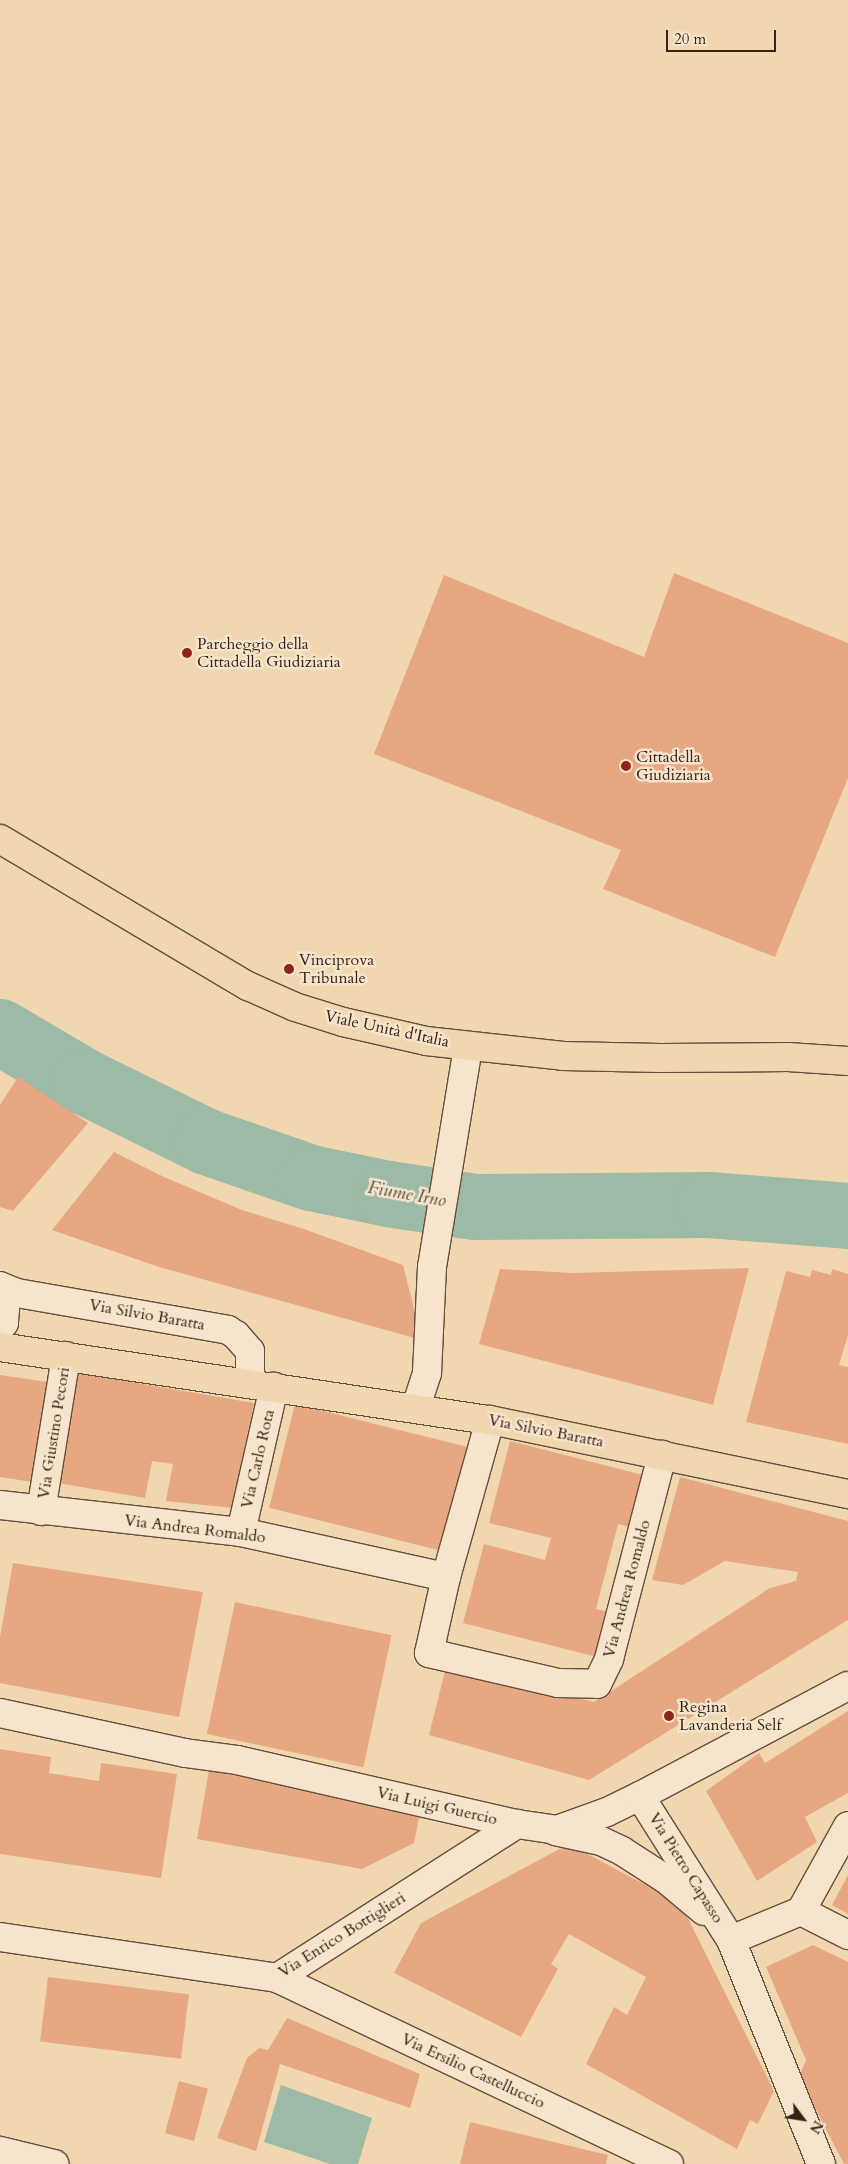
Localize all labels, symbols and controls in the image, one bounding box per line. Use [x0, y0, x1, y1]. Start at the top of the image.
scale bar [668, 20, 778, 52]
text: 20 m [674, 29, 706, 49]
place label: Parcheggio della Cittadella Giudiziaria [197, 634, 341, 672]
marker: Parcheggio della Cittadella Giudiziaria [181, 647, 193, 659]
place label: Cittadella Giudiziaria [636, 747, 711, 785]
marker: Cittadella Giudiziaria [620, 760, 632, 772]
place label: Vinciprova Tribunale [299, 950, 374, 988]
marker: Vinciprova Tribunale [283, 963, 295, 975]
street label: Viale Unità d'Italia [323, 1006, 451, 1052]
water label: Fiume Irno [366, 1177, 448, 1213]
street label: Via Silvio Baratta [88, 1295, 206, 1335]
street label: Via Giustino Pecori [34, 1366, 74, 1500]
street label: Via Carlo Rota [237, 1408, 279, 1510]
street label: Via Silvio Baratta [487, 1410, 605, 1452]
street label: Via Andrea Romaldo [123, 1511, 267, 1547]
street label: Via Andrea Romaldo [599, 1518, 655, 1660]
place label: Regina Lavanderia Self [679, 1697, 781, 1735]
marker: Regina Lavanderia Self [663, 1710, 675, 1722]
street label: Via Luigi Guercio [375, 1783, 499, 1829]
street label: Via Pietro Capasso [644, 1809, 728, 1927]
street label: Via Enrico Bottiglieri [275, 1888, 409, 1982]
street label: Via Ersilio Castelluccio [398, 2029, 548, 2113]
north arrow [778, 2094, 828, 2144]
text: N [805, 2117, 828, 2137]

